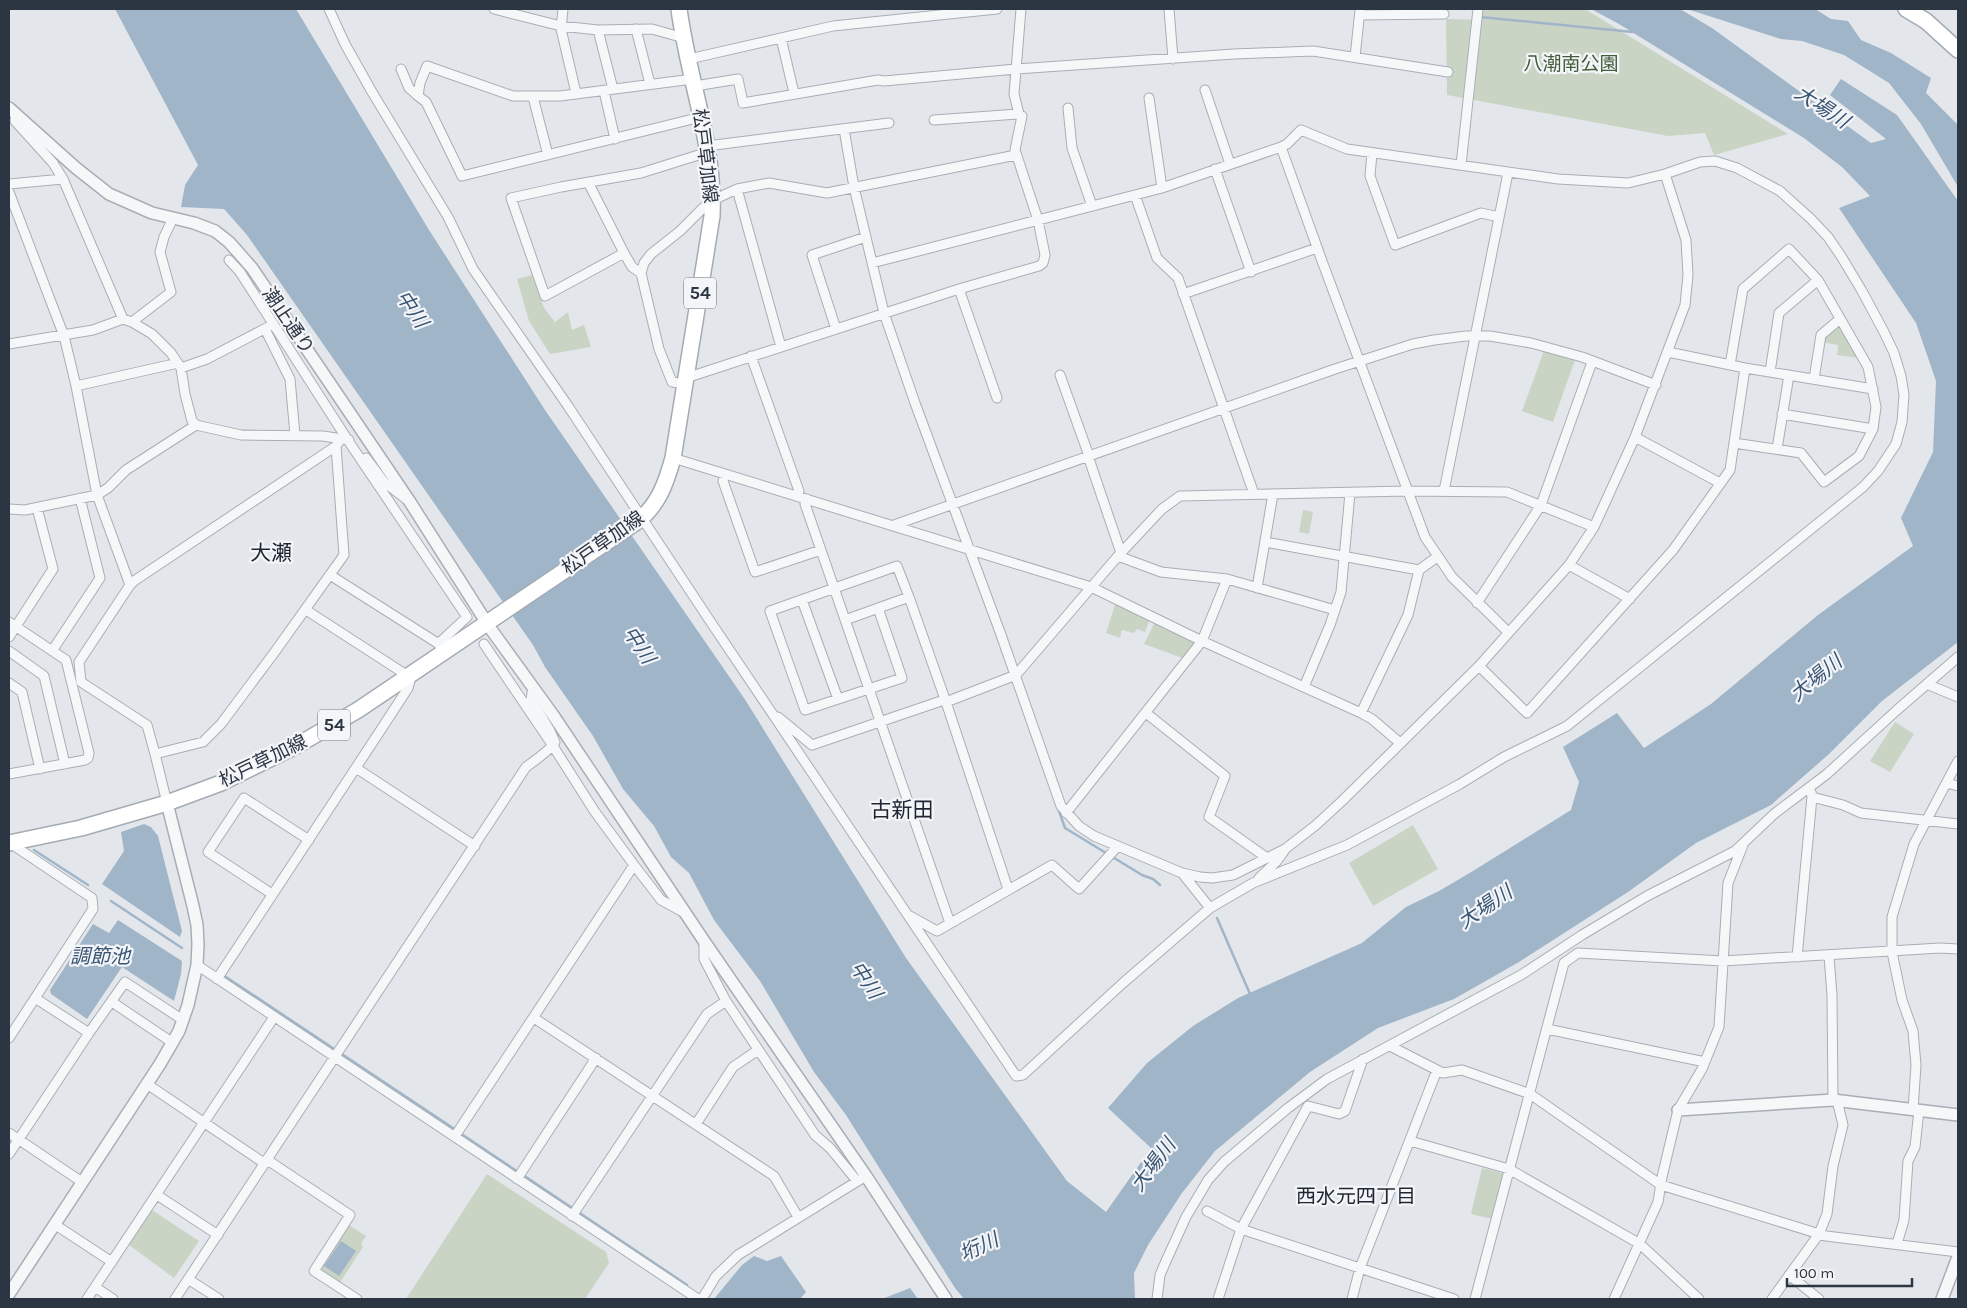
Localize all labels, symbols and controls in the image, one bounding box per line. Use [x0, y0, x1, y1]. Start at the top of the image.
park label: 八潮南公園 [1523, 53, 1619, 75]
water label: 大場川 [1791, 81, 1855, 134]
street label: 松戸草加線 [688, 108, 722, 204]
road number: 54 [684, 278, 716, 308]
street label: 潮止通り [258, 283, 318, 359]
water label: 中川 [391, 286, 434, 334]
street label: 松戸草加線 [558, 507, 648, 579]
district label: 大瀬 [250, 541, 292, 565]
water label: 中川 [618, 622, 661, 670]
water label: 大場川 [1785, 649, 1848, 706]
road number: 54 [318, 710, 350, 740]
street label: 松戸草加線 [215, 730, 311, 792]
district label: 古新田 [871, 798, 934, 822]
water label: 大場川 [1454, 880, 1518, 933]
water label: 調節池 [70, 945, 132, 968]
water label: 中川 [845, 957, 888, 1005]
water label: 大場川 [1126, 1133, 1181, 1196]
district label: 西水元四丁目 [1296, 1185, 1416, 1208]
water label: 垳川 [956, 1227, 1004, 1266]
scale bar [1787, 1256, 1912, 1288]
text: 100 m [1794, 1264, 1834, 1282]

